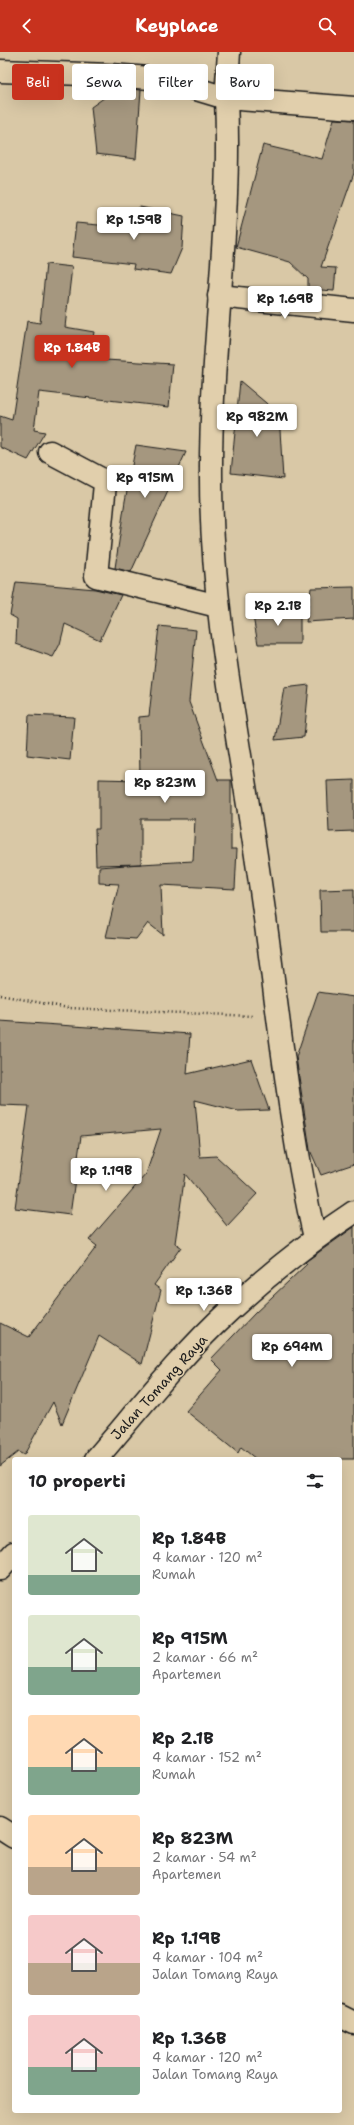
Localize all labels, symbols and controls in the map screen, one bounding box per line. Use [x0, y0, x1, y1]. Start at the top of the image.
text: Keyplace [135, 14, 219, 38]
icon: back [16, 15, 38, 37]
icon: search [316, 15, 338, 37]
chip: Beli [12, 64, 64, 100]
chip: Sewa [72, 64, 136, 100]
chip: Filter [144, 64, 208, 100]
chip: Baru [216, 64, 274, 100]
pin: Rp 1.59B [93, 207, 175, 241]
text: Rp 1.59B [106, 211, 162, 228]
pin: Rp 1.69B [244, 286, 326, 320]
text: Rp 1.69B [257, 290, 313, 307]
pin: Rp 1.84B [31, 335, 113, 369]
text: Rp 1.84B [44, 339, 100, 356]
pin: Rp 982M [220, 404, 294, 438]
text: Rp 982M [226, 408, 288, 425]
pin: Rp 915M [108, 465, 182, 499]
text: Rp 915M [116, 469, 174, 486]
pin: Rp 2.1B [241, 593, 315, 627]
text: Rp 2.1B [254, 597, 302, 614]
pin: Rp 823M [128, 770, 202, 804]
text: Rp 823M [134, 774, 196, 791]
pin: Rp 1.19B [65, 1158, 147, 1192]
text: Rp 1.19B [80, 1162, 132, 1179]
pin: Rp 1.36B [163, 1278, 245, 1312]
text: Rp 1.36B [175, 1282, 233, 1299]
street label: Jalan Tomang Raya [107, 1330, 211, 1443]
pin: Rp 694M [255, 1334, 329, 1368]
text: Rp 694M [261, 1338, 323, 1355]
text: 10 properti [28, 1470, 126, 1492]
icon: filters [304, 1470, 326, 1492]
text: Rp 1.84B [152, 1527, 226, 1549]
icon: home [60, 1531, 108, 1579]
text: 4 kamar · 120 m² [152, 1549, 263, 1566]
text: Rumah [152, 1566, 196, 1583]
text: Rp 915M [152, 1627, 228, 1649]
icon: home [60, 1631, 108, 1679]
text: 2 kamar · 66 m² [152, 1649, 258, 1666]
text: Apartemen [152, 1666, 221, 1683]
text: Rp 2.1B [152, 1727, 214, 1749]
icon: home [60, 1731, 108, 1779]
text: 4 kamar · 152 m² [152, 1749, 262, 1766]
text: Rumah [152, 1766, 196, 1783]
text: Rp 823M [152, 1827, 233, 1849]
icon: home [60, 1831, 108, 1879]
text: 2 kamar · 54 m² [152, 1849, 257, 1866]
text: Apartemen [152, 1866, 221, 1883]
text: Rp 1.19B [152, 1927, 221, 1949]
icon: home [60, 1931, 108, 1979]
text: 4 kamar · 104 m² [152, 1949, 263, 1966]
text: Jalan Tomang Raya [152, 1966, 278, 1983]
text: Rp 1.36B [152, 2027, 227, 2049]
icon: home [60, 2031, 108, 2079]
text: 4 kamar · 120 m² [152, 2049, 263, 2066]
text: Jalan Tomang Raya [152, 2066, 278, 2083]

